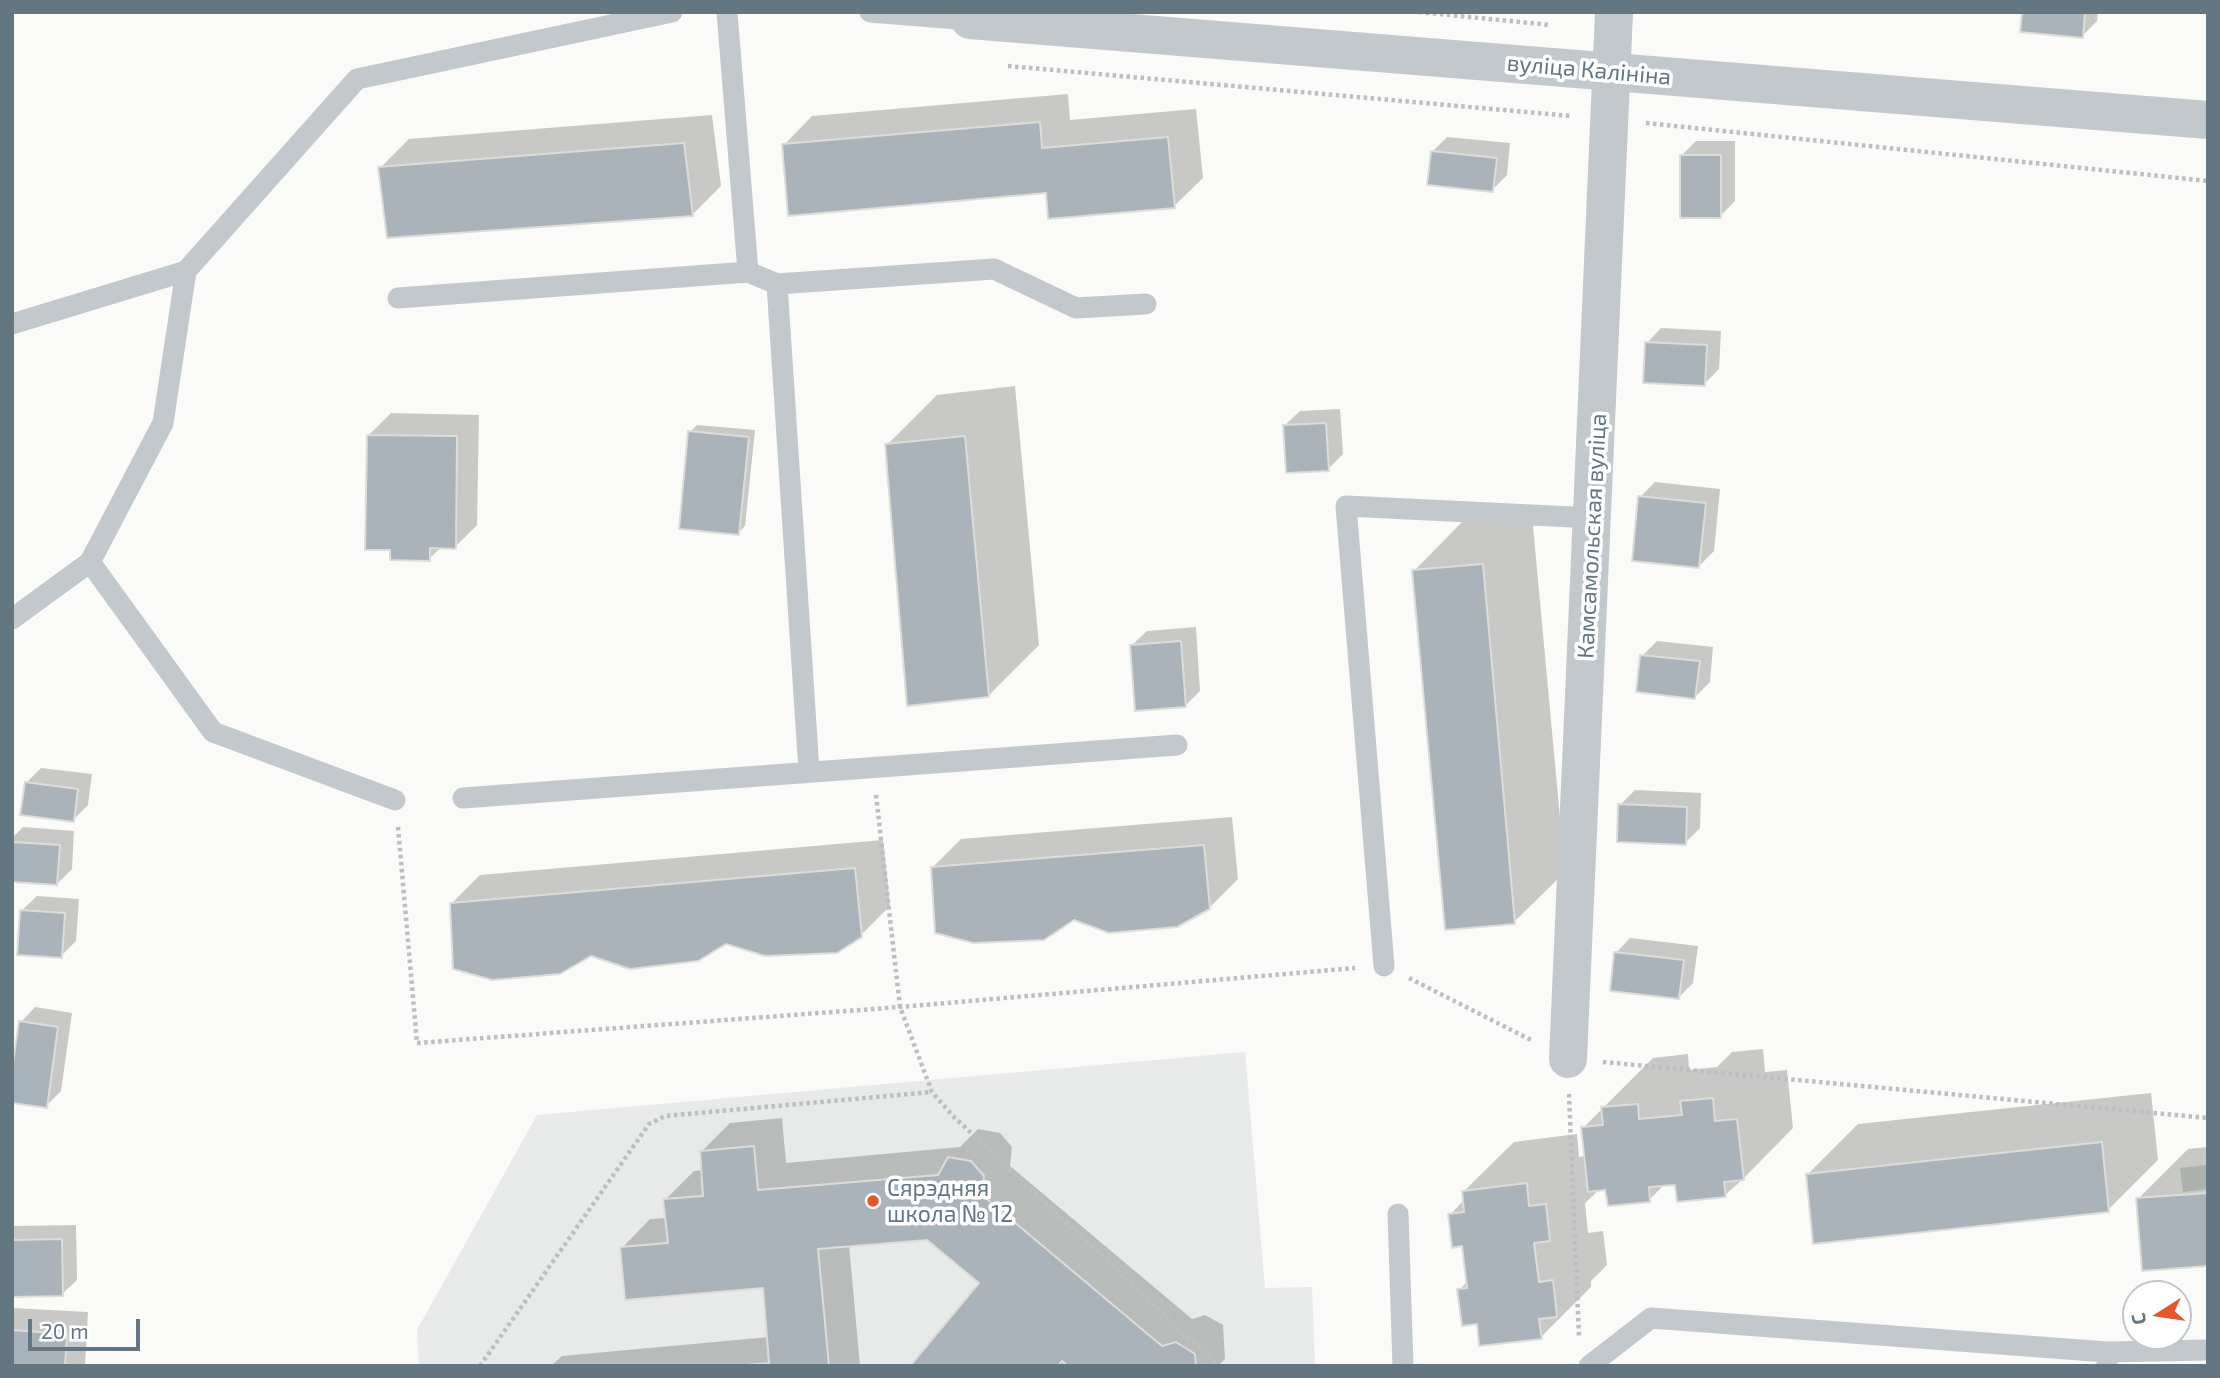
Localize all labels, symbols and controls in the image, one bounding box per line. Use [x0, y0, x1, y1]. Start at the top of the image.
street label: вуліца Калініна [1506, 49, 1672, 91]
street label: Камсамольская вуліца [1572, 413, 1612, 659]
place label: Сярэдняя школа № 12 [887, 1174, 1013, 1228]
marker: Сярэдняя школа № 12 [865, 1193, 881, 1209]
north arrow [2122, 1280, 2192, 1350]
scale bar [32, 1304, 144, 1348]
text: С [2126, 1311, 2150, 1327]
text: 20 m [41, 1318, 89, 1343]

